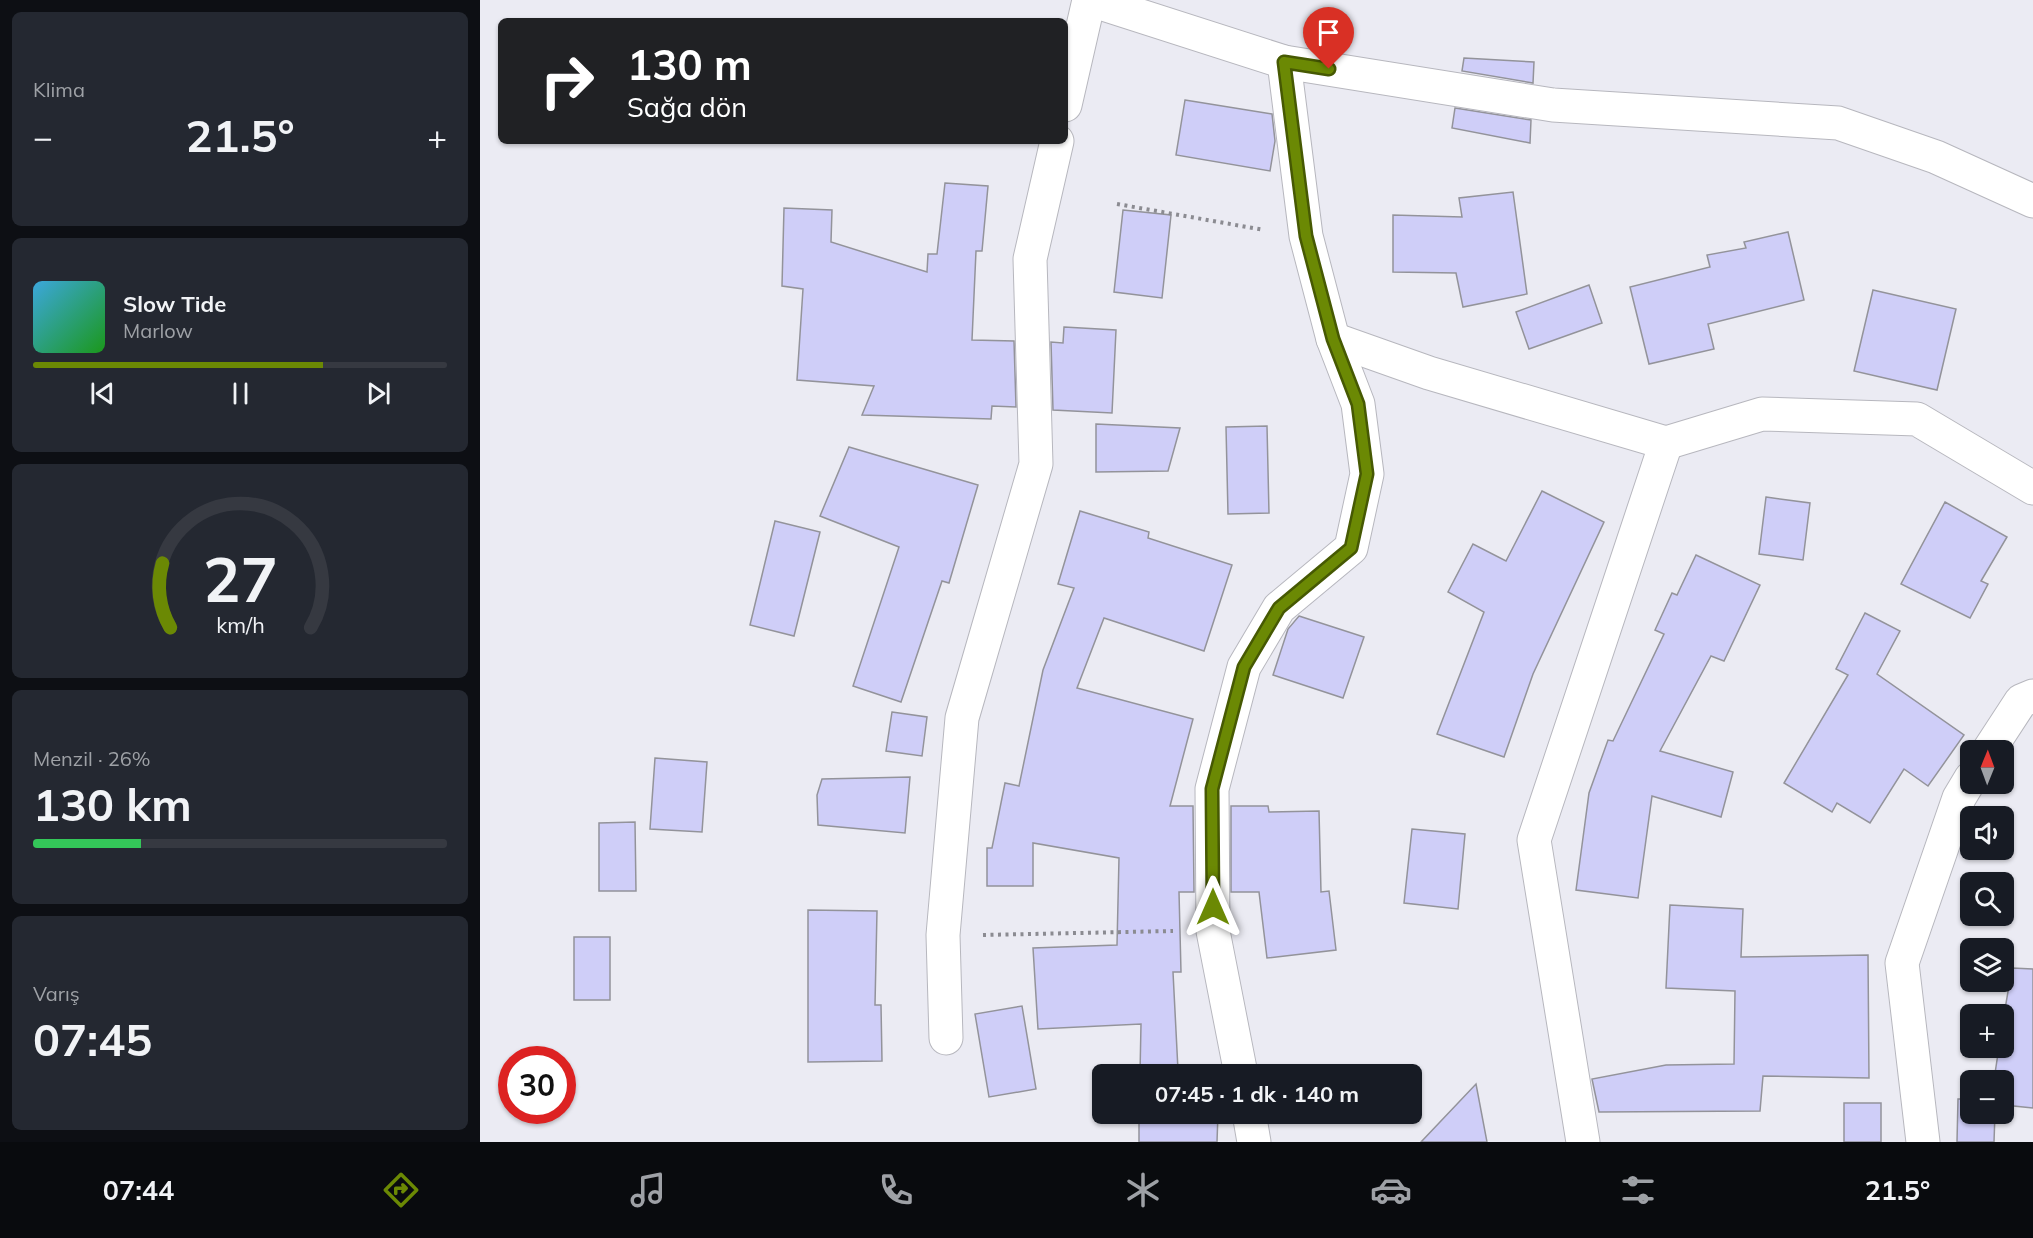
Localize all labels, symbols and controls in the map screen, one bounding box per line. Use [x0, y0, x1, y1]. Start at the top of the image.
pin [1303, 7, 1354, 69]
icon: arrive [1312, 16, 1345, 49]
text: 130 m [627, 38, 752, 91]
icon: right [528, 42, 606, 120]
text: Klima [33, 77, 85, 102]
text: Sağa dön [627, 90, 747, 124]
text: 21.5° [185, 107, 295, 163]
text: − [33, 116, 53, 157]
text: + [427, 116, 447, 157]
text: Slow Tide [123, 290, 226, 318]
text: Marlow [123, 318, 193, 343]
icon: previous [86, 377, 119, 410]
icon: pause [224, 377, 257, 410]
icon: next [362, 377, 395, 410]
text: 27 [203, 539, 277, 618]
text: km/h [216, 611, 264, 638]
north arrow [1960, 740, 2014, 794]
map controls [1960, 740, 2014, 1124]
text: Menzil · 26% [33, 746, 151, 771]
text: 130 km [33, 776, 192, 832]
button: sound [1960, 806, 2014, 860]
button: search [1960, 872, 2014, 926]
position arrow [1181, 875, 1245, 939]
button: layers [1960, 938, 2014, 992]
text: Varış [33, 981, 80, 1006]
button: + [1960, 1004, 2014, 1058]
text: 07:45 [33, 1011, 152, 1067]
speed limit sign: 30 [498, 1046, 576, 1124]
button: − [1960, 1070, 2014, 1124]
text: 07:45 · 1 dk · 140 m [1155, 1080, 1359, 1108]
icon: directions [380, 1169, 422, 1211]
icon: music [627, 1169, 669, 1211]
icon: phone [875, 1169, 917, 1211]
icon: climate [1122, 1169, 1164, 1211]
icon: car [1370, 1169, 1412, 1211]
icon: filters [1617, 1169, 1659, 1211]
text: 07:44 [103, 1173, 174, 1207]
text: 21.5° [1865, 1173, 1930, 1207]

